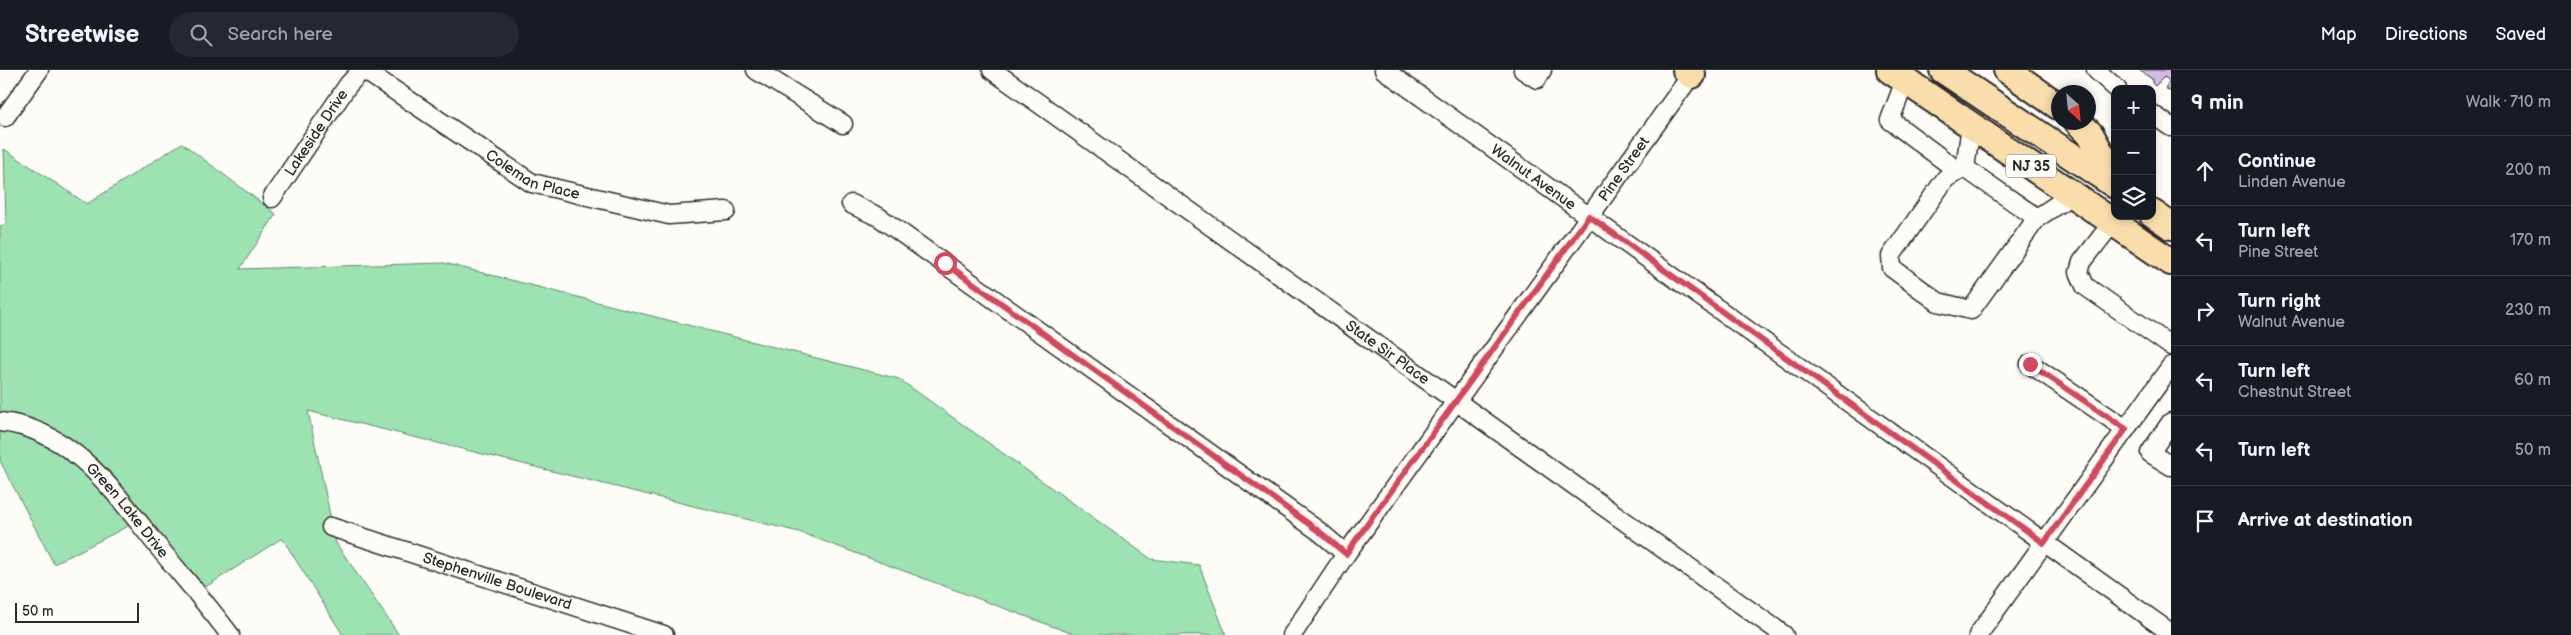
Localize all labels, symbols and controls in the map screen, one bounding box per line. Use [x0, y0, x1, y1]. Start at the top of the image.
search box [169, 12, 519, 57]
text: Streetwise [25, 20, 139, 49]
icon: search [187, 21, 215, 49]
text: Search here [227, 23, 333, 46]
text: Map [2321, 24, 2357, 45]
text: Directions [2385, 24, 2467, 45]
text: Saved [2495, 24, 2546, 45]
north arrow [2051, 85, 2096, 130]
map controls [2111, 85, 2156, 220]
button: + [2111, 85, 2156, 130]
street label: Lakeside Drive [281, 86, 352, 180]
text: 9 min [2191, 90, 2244, 115]
text: Walk · 710 m [2466, 93, 2551, 112]
button: − [2111, 130, 2156, 175]
street label: Pine Street [1594, 133, 1654, 205]
street label: Walnut Avenue [1487, 140, 1580, 214]
street label: Coleman Place [482, 145, 582, 204]
text: Continue [2238, 150, 2316, 173]
road number: NJ 35 [2006, 154, 2056, 178]
icon: ahead [2191, 157, 2219, 185]
text: 200 m [2505, 161, 2551, 180]
text: Linden Avenue [2238, 173, 2346, 192]
button: layers [2111, 175, 2156, 220]
text: Turn left [2238, 220, 2310, 243]
icon: left [2191, 227, 2219, 255]
text: 170 m [2510, 231, 2551, 250]
text: Pine Street [2238, 243, 2318, 262]
route start [934, 252, 957, 275]
text: Turn right [2238, 290, 2321, 313]
icon: right [2191, 297, 2219, 325]
text: 230 m [2505, 301, 2551, 320]
text: Walnut Avenue [2238, 313, 2345, 332]
street label: State Sir Place [1342, 316, 1433, 389]
route end [2019, 353, 2042, 376]
text: Turn left [2238, 360, 2310, 383]
icon: left [2191, 367, 2219, 395]
text: 60 m [2514, 371, 2551, 390]
text: Chestnut Street [2238, 383, 2351, 402]
icon: left [2191, 437, 2219, 465]
text: Turn left [2238, 439, 2310, 462]
text: 50 m [2515, 441, 2551, 460]
street label: Green Lake Drive [82, 459, 173, 562]
icon: arrive [2191, 507, 2219, 535]
text: Arrive at destination [2238, 509, 2413, 532]
street label: Stephenville Boulevard [421, 548, 574, 614]
scale bar [15, 600, 139, 623]
text: 50 m [22, 603, 54, 620]

